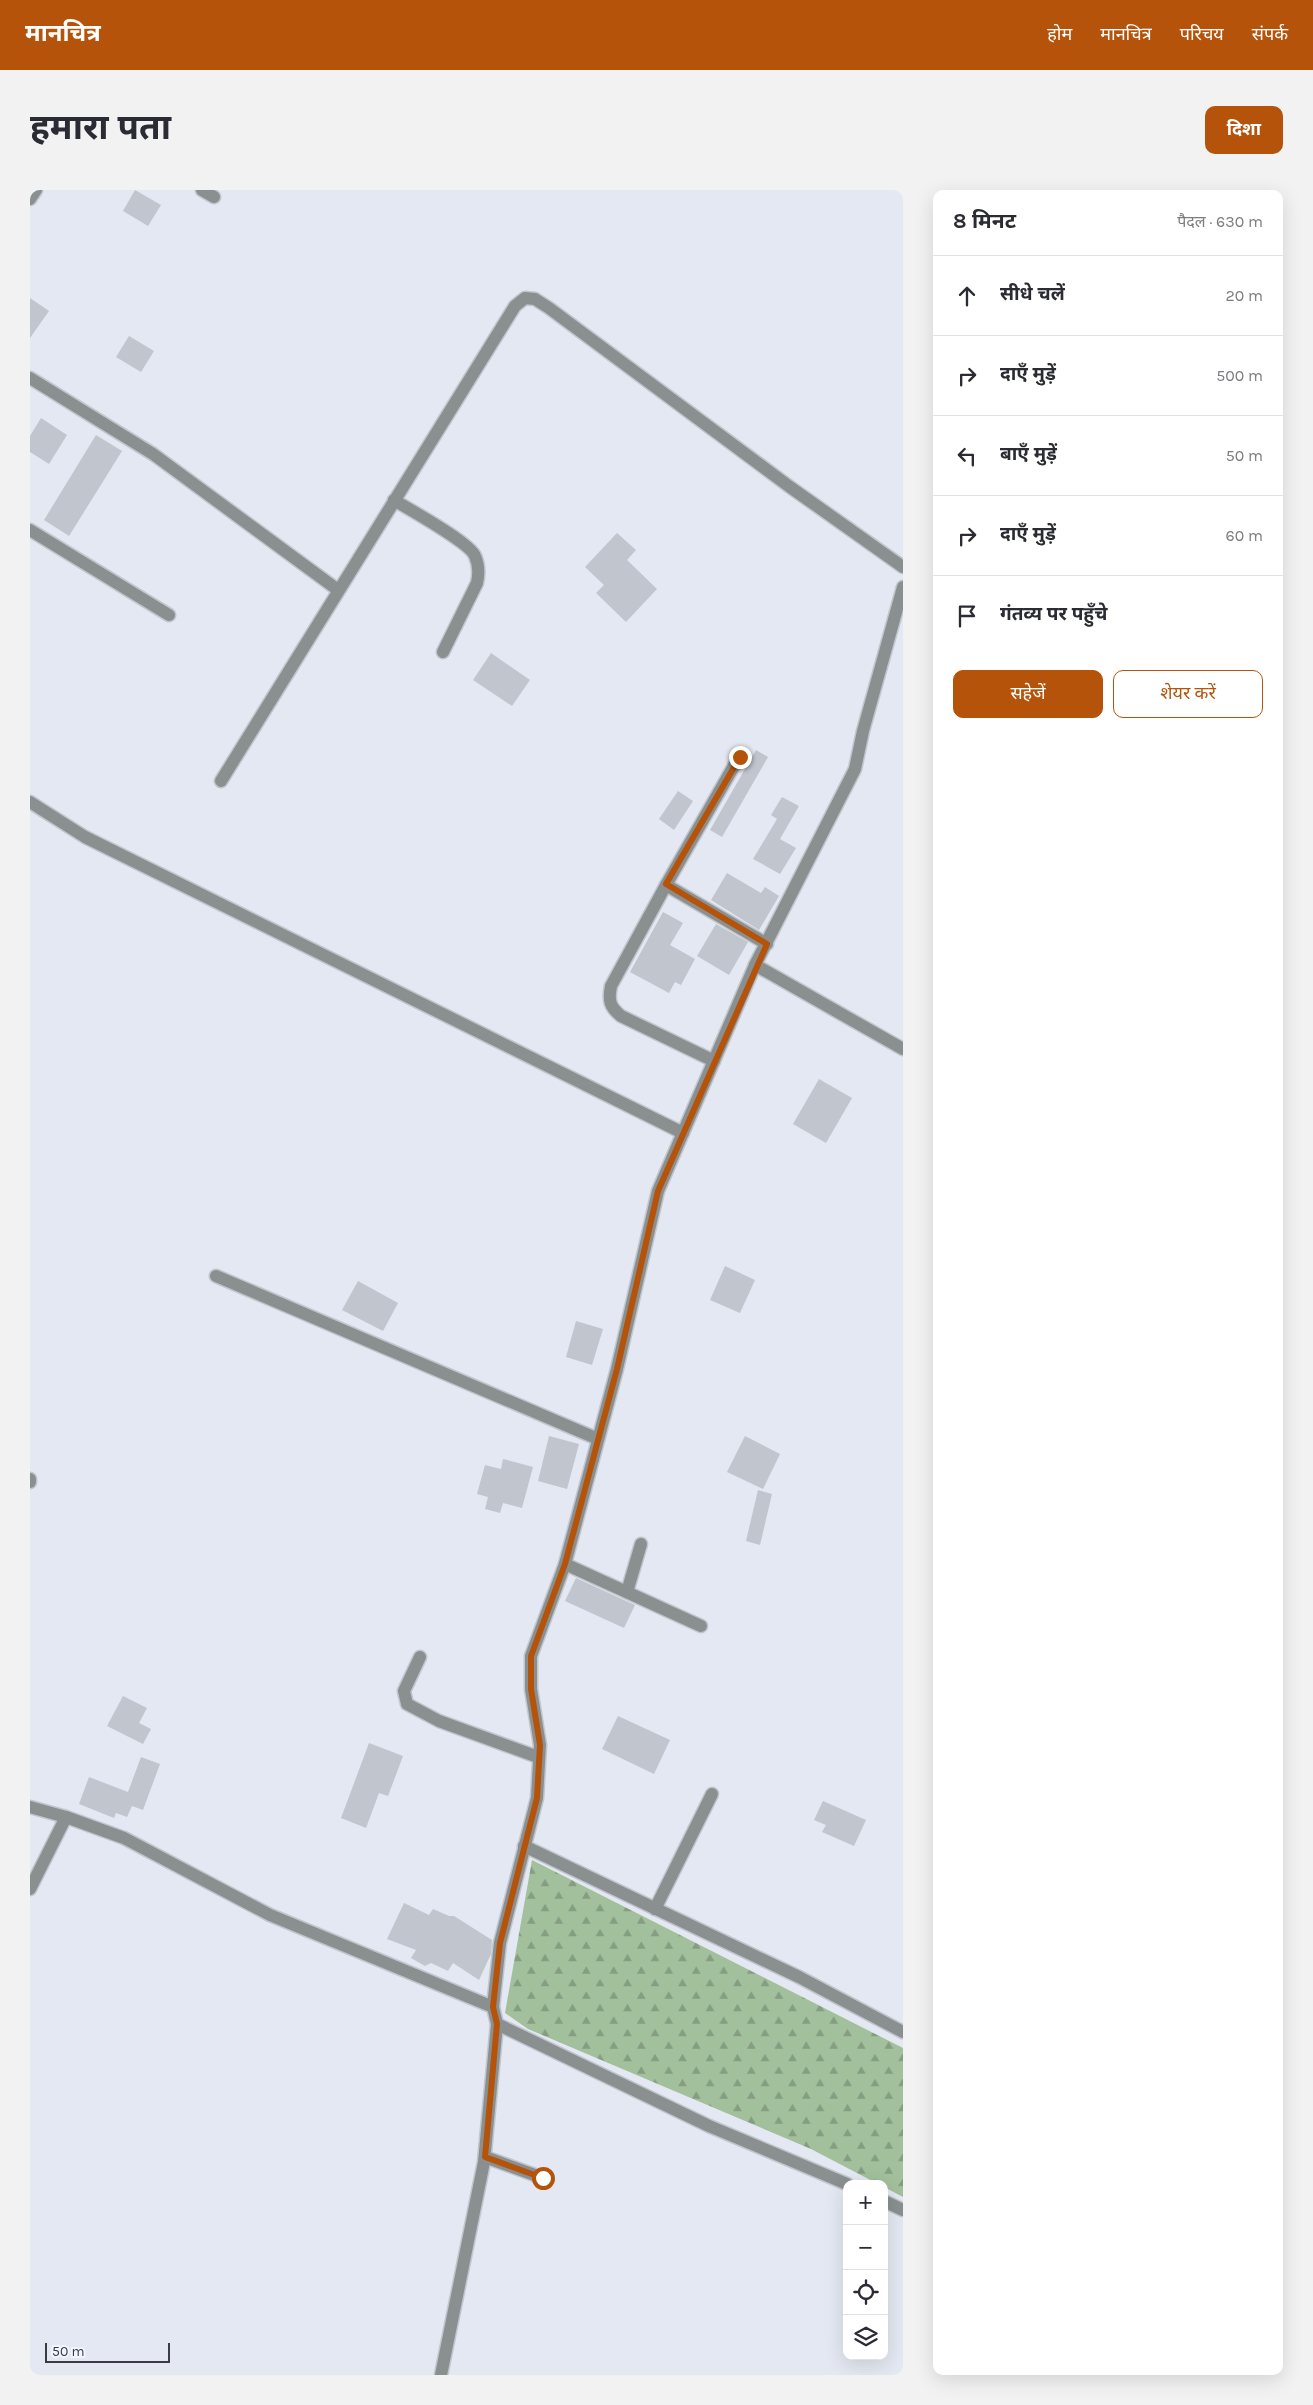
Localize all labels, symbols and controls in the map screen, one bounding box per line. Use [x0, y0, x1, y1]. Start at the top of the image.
text: मानचित्र [25, 19, 101, 47]
text: होम [1047, 23, 1072, 45]
text: मानचित्र [1100, 23, 1152, 45]
text: परिचय [1180, 23, 1224, 45]
text: संपर्क [1252, 23, 1288, 45]
button: दिशा [1205, 106, 1283, 154]
text: हमारा पता [30, 107, 171, 148]
text: 8 मिनट [953, 209, 1016, 233]
text: पैदल · 630 m [1177, 212, 1263, 231]
icon: ahead [953, 282, 981, 310]
text: सीधे चलें [1000, 283, 1065, 305]
text: 20 m [1225, 286, 1263, 305]
icon: right [953, 362, 981, 390]
text: दाएँ मुड़ें [1000, 363, 1056, 385]
text: 500 m [1216, 366, 1263, 385]
icon: left [953, 442, 981, 470]
text: बाएँ मुड़ें [1000, 443, 1057, 465]
text: 50 m [1226, 446, 1263, 465]
icon: right [953, 522, 981, 550]
text: दाएँ मुड़ें [1000, 523, 1056, 545]
text: 60 m [1226, 526, 1263, 545]
icon: arrive [953, 602, 981, 630]
text: गंतव्य पर पहुँचे [1000, 603, 1107, 625]
button: सहेजें [953, 670, 1103, 718]
button: शेयर करें [1113, 670, 1263, 718]
route end [729, 746, 752, 769]
route start [532, 2167, 555, 2190]
map controls [843, 2180, 888, 2360]
button: + [843, 2180, 888, 2225]
button: − [843, 2225, 888, 2270]
button: locate [843, 2270, 888, 2315]
button: layers [843, 2315, 888, 2360]
scale bar [45, 2340, 170, 2363]
text: 50 m [52, 2343, 85, 2360]

